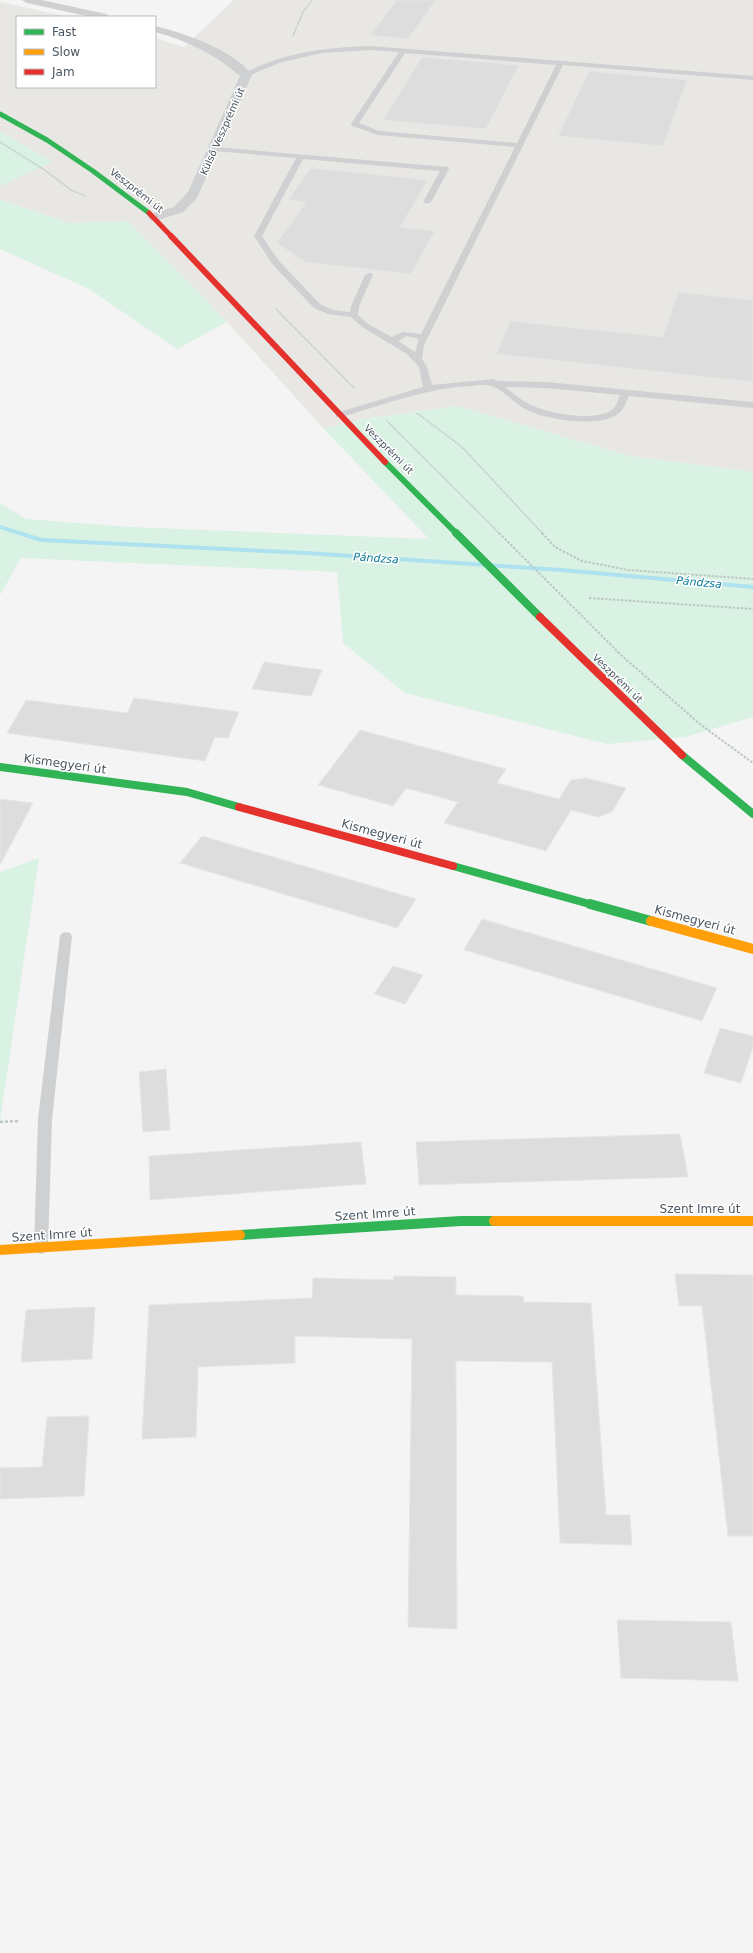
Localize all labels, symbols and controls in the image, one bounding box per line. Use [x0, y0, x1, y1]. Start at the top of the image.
legend [16, 16, 156, 88]
text: Fast [52, 25, 76, 39]
text: Slow [52, 45, 80, 59]
text: Jam [51, 65, 75, 79]
street label: Külső Veszprémi út [198, 86, 247, 177]
street label: Veszprémi út [108, 166, 166, 215]
street label: Veszprémi út [362, 422, 416, 476]
water label: Pándzsa [353, 550, 399, 567]
water label: Pándzsa [676, 574, 722, 591]
street label: Veszprémi út [590, 652, 645, 705]
street label: Kismegyeri út [23, 751, 107, 777]
street label: Kismegyeri út [340, 816, 424, 852]
street label: Kismegyeri út [653, 902, 737, 938]
street label: Szent Imre út [660, 1202, 741, 1216]
street label: Szent Imre út [334, 1204, 416, 1224]
street label: Szent Imre út [11, 1225, 93, 1245]

